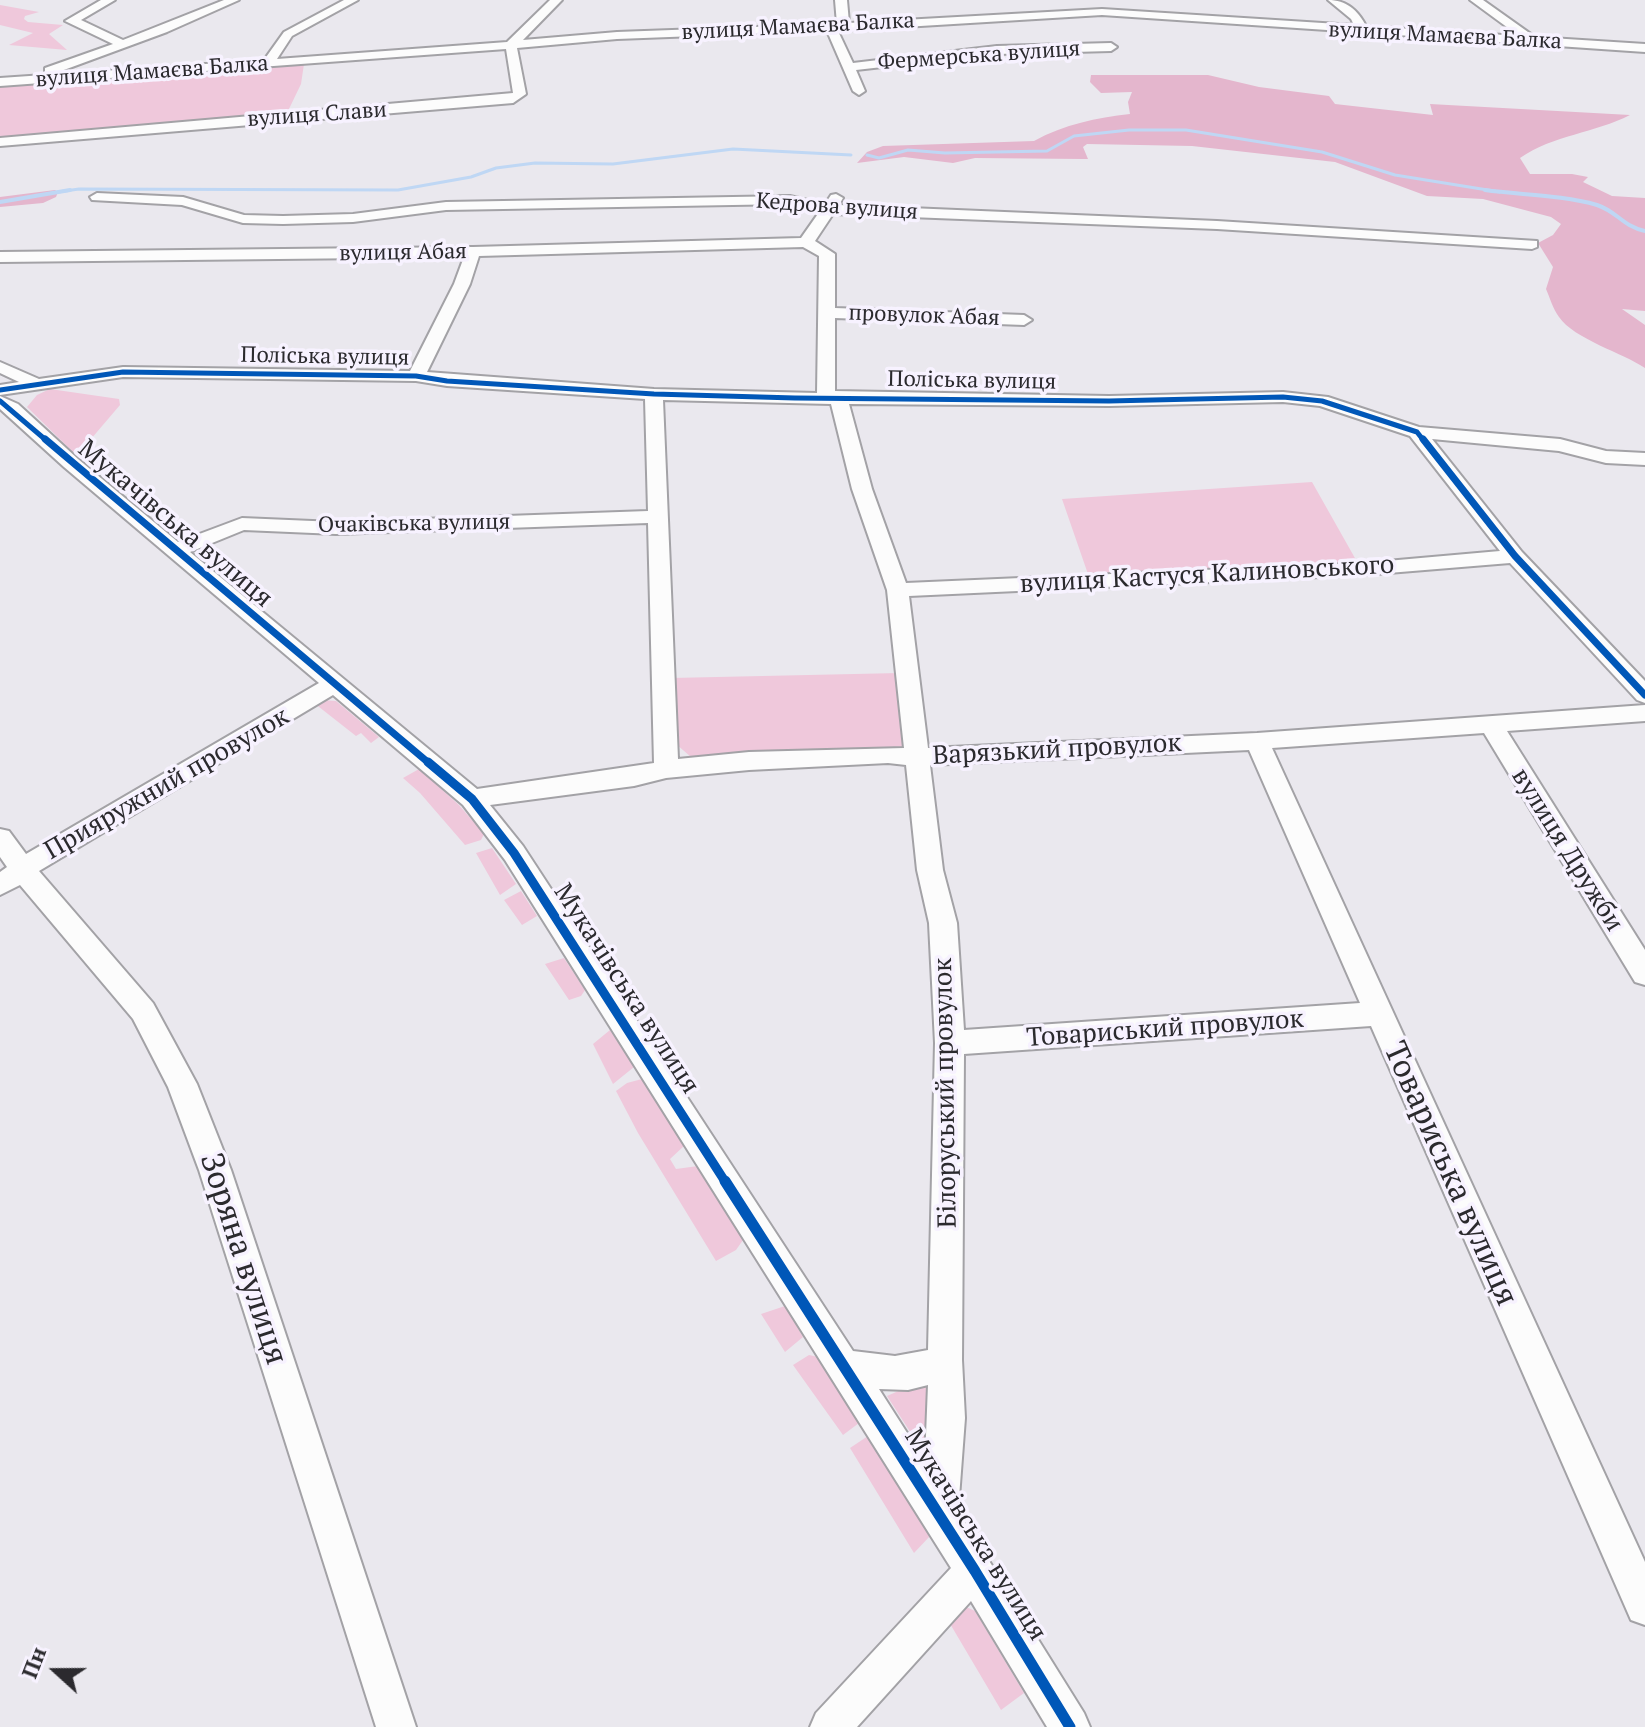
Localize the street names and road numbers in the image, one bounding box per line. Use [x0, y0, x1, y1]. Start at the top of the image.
street label: вулиця Мамаєва Балка [681, 8, 915, 46]
street label: вулиця Мамаєва Балка [1328, 17, 1562, 55]
street label: Фермерська вулиця [877, 36, 1081, 76]
street label: вулиця Мамаєва Балка [35, 51, 269, 93]
street label: вулиця Слави [246, 97, 388, 133]
street label: Кедрова вулиця [755, 188, 919, 226]
street label: вулиця Абая [339, 239, 467, 267]
street label: провулок Абая [848, 300, 1000, 332]
street label: Поліська вулиця [240, 342, 410, 372]
street label: Поліська вулиця [887, 366, 1057, 396]
street label: Мукачівська вулиця [72, 434, 278, 614]
street label: Очаківська вулиця [318, 509, 510, 539]
street label: вулиця Кастуся Калиновського [1019, 550, 1395, 600]
street label: Прияружний провулок [39, 701, 295, 867]
street label: Варязький провулок [932, 728, 1182, 772]
street label: вулиця Дружби [1504, 763, 1630, 937]
street label: Мукачівська вулиця [547, 878, 705, 1100]
street label: Білоруський провулок [928, 958, 964, 1228]
street label: Товариський провулок [1025, 1004, 1305, 1054]
street label: Товариська вулиця [1375, 1036, 1525, 1312]
street label: Зоряна вулиця [191, 1149, 295, 1369]
street label: Мукачівська вулиця [897, 1423, 1053, 1647]

